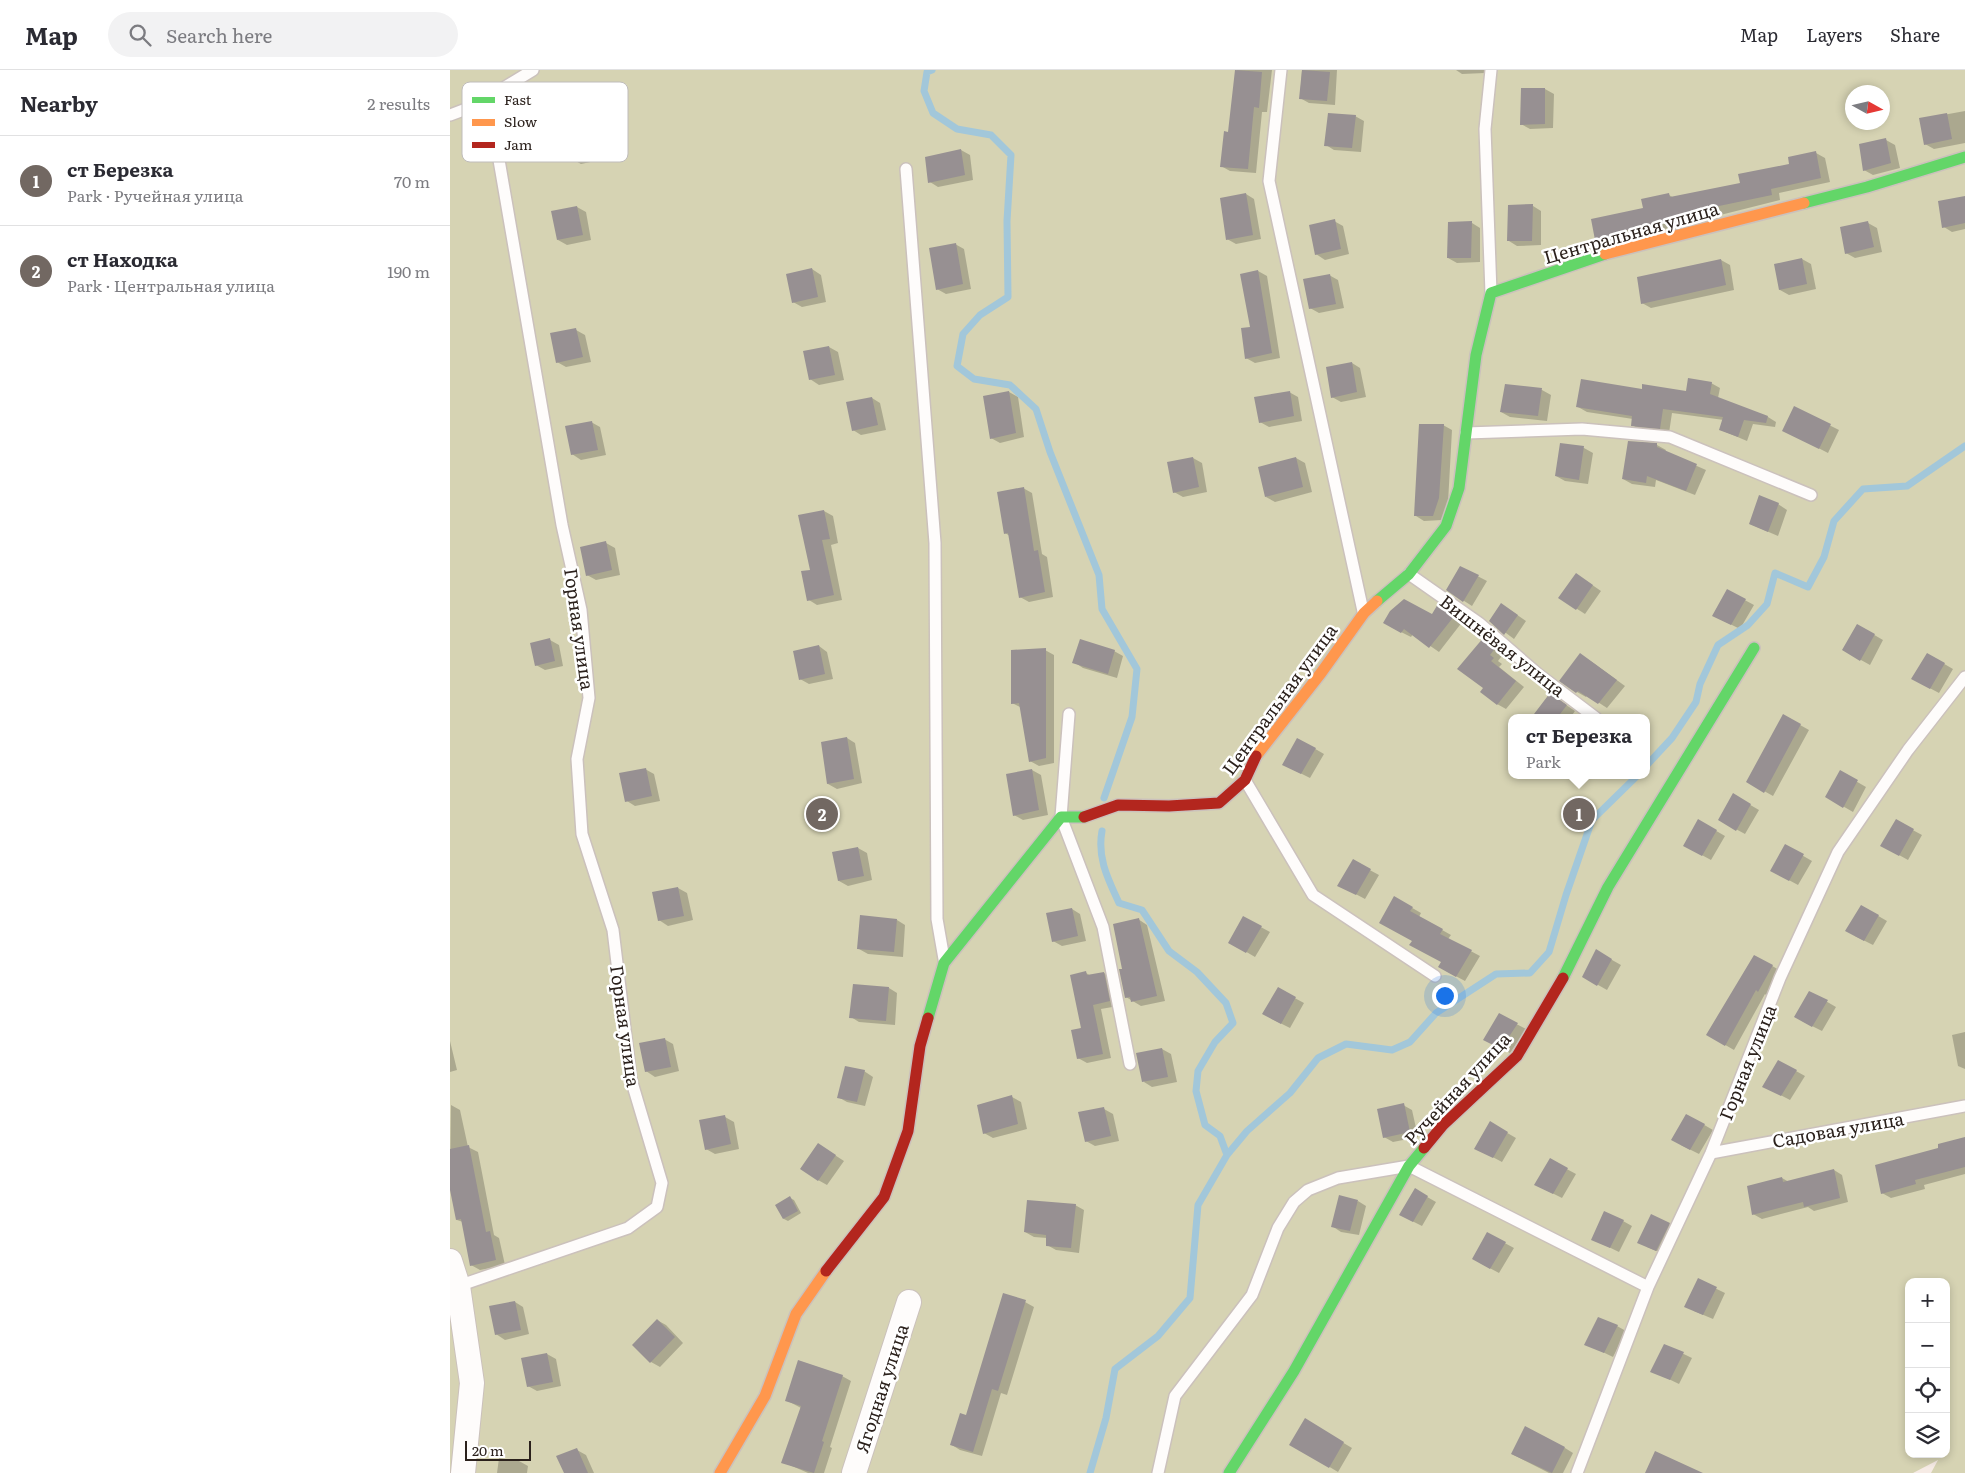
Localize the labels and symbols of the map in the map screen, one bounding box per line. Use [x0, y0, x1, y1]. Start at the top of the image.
legend [462, 82, 628, 162]
north arrow [1845, 85, 1890, 130]
text: Fast [504, 89, 532, 109]
text: Slow [504, 111, 537, 131]
text: Jam [504, 134, 533, 154]
street label: Центральная улица [1540, 194, 1722, 270]
street label: Горная улица [558, 566, 602, 692]
street label: Вишнёвая улица [1435, 587, 1572, 703]
street label: Центральная улица [1215, 618, 1343, 780]
pin: 2 [806, 795, 838, 833]
pin: 1 [1563, 795, 1595, 833]
street label: Горная улица [604, 963, 648, 1089]
your location [1432, 983, 1458, 1009]
street label: Горная улица [1711, 1000, 1783, 1124]
street label: Ручейная улица [1397, 1025, 1517, 1151]
street label: Садовая улица [1770, 1104, 1906, 1154]
street label: Ягодная улица [847, 1320, 915, 1456]
scale bar [465, 1438, 531, 1461]

